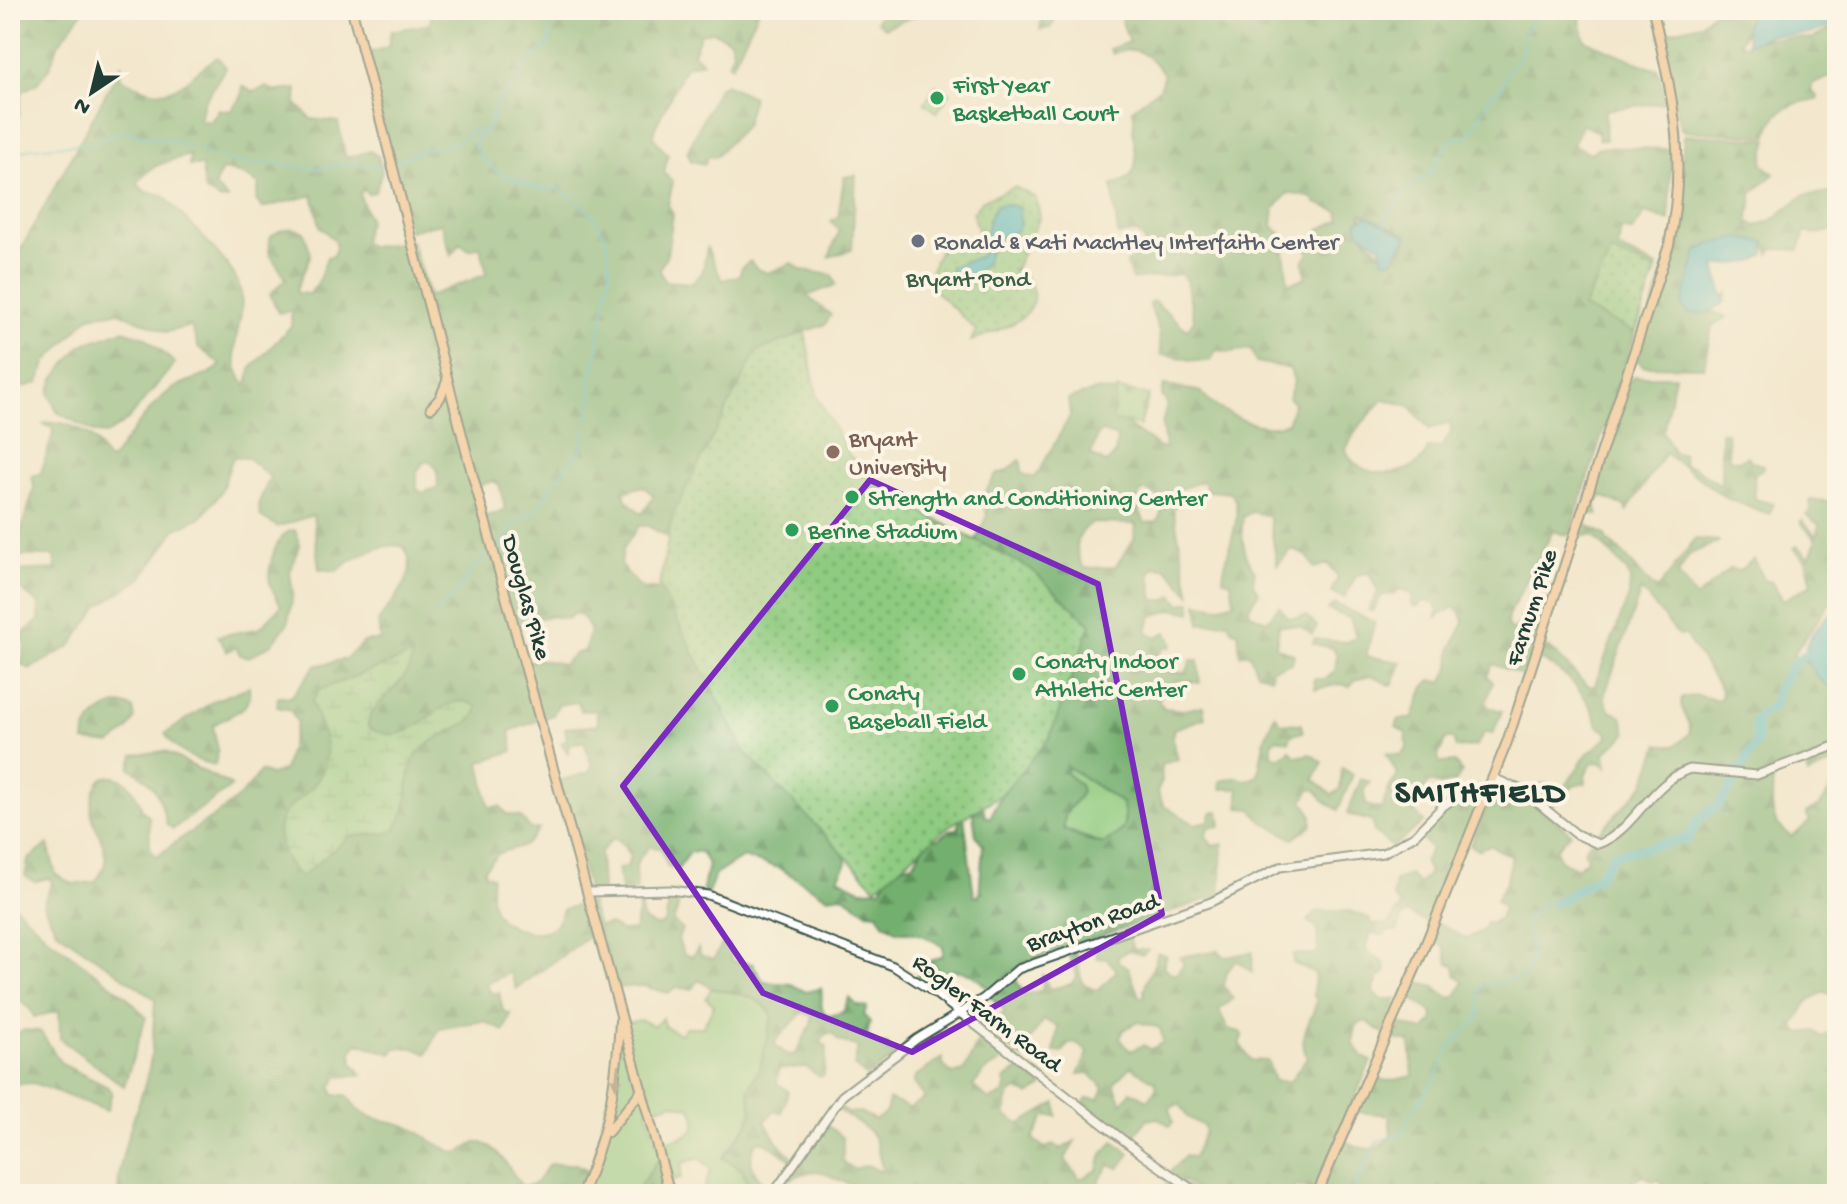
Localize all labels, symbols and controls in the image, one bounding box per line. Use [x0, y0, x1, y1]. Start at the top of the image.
north arrow [52, 52, 132, 132]
place label: First Year Basketball Court [952, 73, 1120, 130]
marker: First Year Basketball Court [928, 89, 946, 107]
text: N [69, 90, 96, 120]
place label: Ronald & Kati Machtley Interfaith Center [934, 230, 1341, 259]
marker: Ronald & Kati Machtley Interfaith Center [909, 232, 927, 250]
park label: Bryant Pond [905, 267, 1032, 296]
place label: Bryant University [848, 427, 947, 484]
marker: Bryant University [824, 443, 842, 461]
place label: Strength and Conditioning Center [868, 486, 1209, 515]
marker: Strength and Conditioning Center [843, 488, 861, 506]
place label: Berine Stadium [807, 519, 958, 548]
marker: Berine Stadium [783, 521, 801, 539]
street label: Douglas Pike [493, 531, 556, 664]
street label: Farnum Pike [1501, 545, 1566, 671]
place label: Conaty Indoor Athletic Center [1035, 649, 1188, 706]
marker: Conaty Indoor Athletic Center [1010, 665, 1028, 683]
place label: Conaty Baseball Field [847, 681, 988, 738]
marker: Conaty Baseball Field [823, 697, 841, 715]
district label: SMITHFIELD [1395, 776, 1567, 814]
street label: Brayton Road [1022, 888, 1165, 961]
street label: Rogler Farm Road [905, 949, 1068, 1082]
one-way arrow [610, 1065, 623, 1090]

